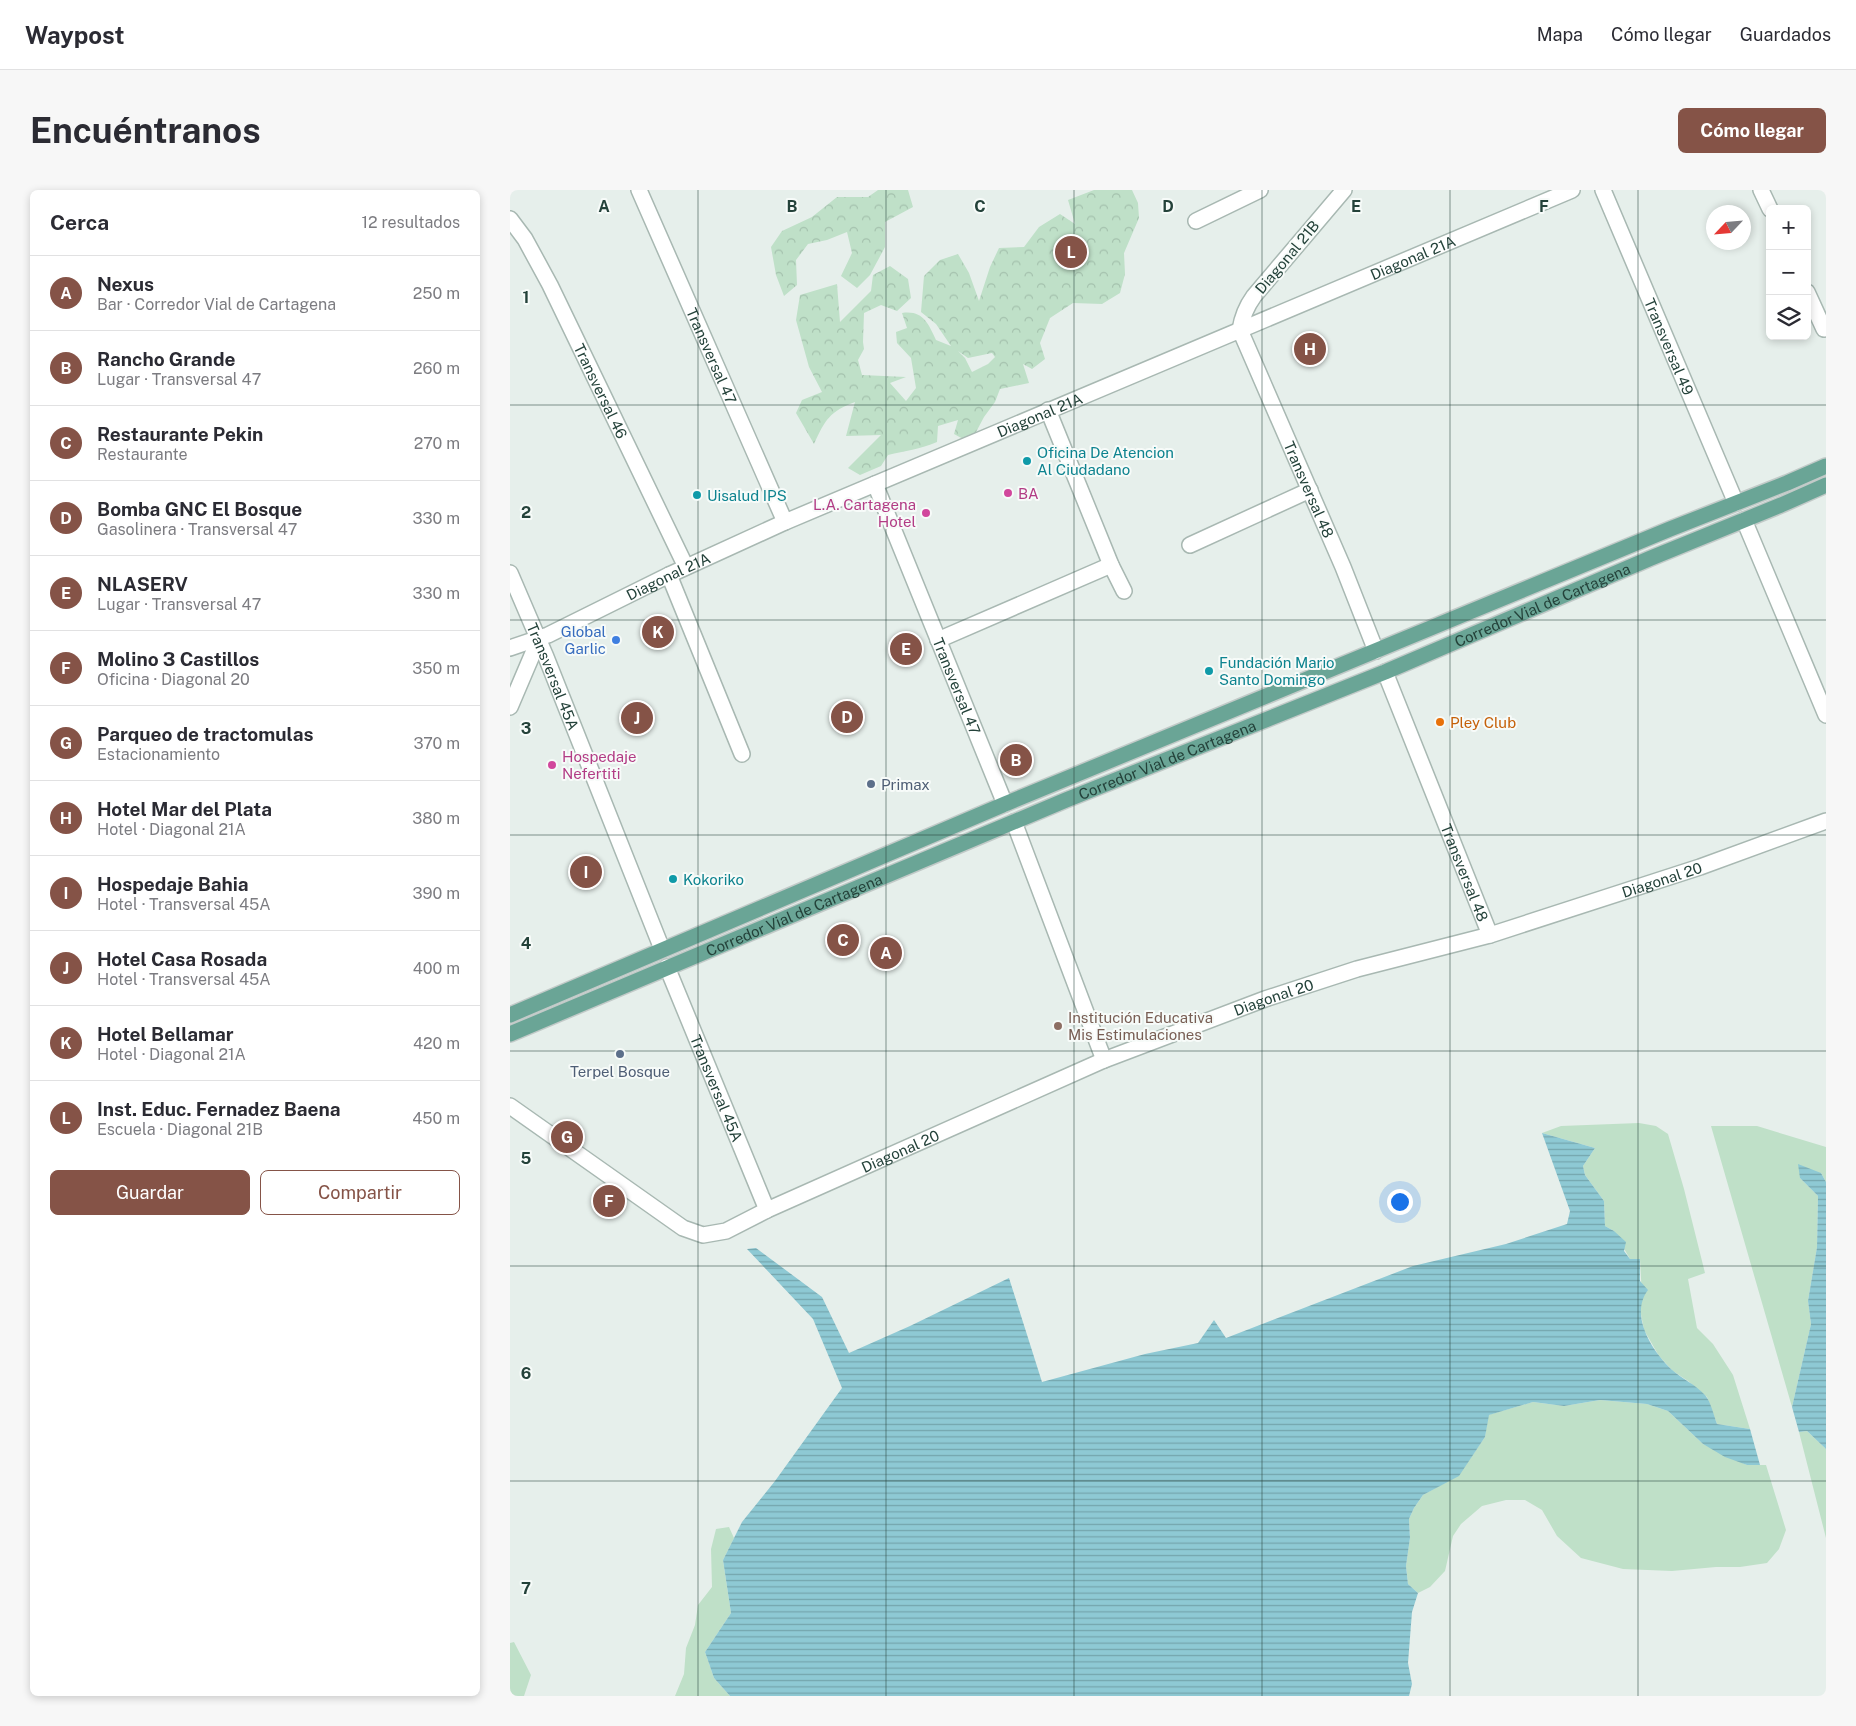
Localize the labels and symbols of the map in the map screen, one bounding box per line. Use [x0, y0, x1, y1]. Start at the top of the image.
text: A [598, 197, 610, 216]
text: B [787, 197, 798, 216]
text: C [974, 197, 986, 216]
text: D [1162, 197, 1174, 216]
text: E [1351, 197, 1361, 216]
text: F [1539, 197, 1549, 216]
north arrow [1706, 205, 1751, 250]
street label: Diagonal 21B [1251, 217, 1323, 297]
street label: Diagonal 21A [1368, 232, 1458, 283]
pin: L [1055, 233, 1087, 271]
text: 1 [523, 288, 529, 307]
street label: Transversal 49 [1641, 296, 1697, 397]
street label: Transversal 47 [683, 305, 740, 406]
pin: H [1294, 330, 1326, 368]
street label: Transversal 46 [571, 341, 631, 441]
street label: Diagonal 21A [994, 389, 1085, 440]
street label: Transversal 48 [1281, 439, 1338, 540]
place label: Oficina De Atencion Al Ciudadano [1037, 444, 1174, 478]
marker: Oficina De Atencion Al Ciudadano [1021, 455, 1033, 467]
place label: BA [1018, 485, 1039, 502]
place label: Uisalud IPS [707, 487, 787, 504]
marker: BA [1002, 487, 1014, 499]
marker: Uisalud IPS [691, 489, 703, 501]
place label: L.A. Cartagena Hotel [813, 496, 916, 530]
text: 2 [521, 503, 531, 522]
marker: L.A. Cartagena Hotel [920, 507, 932, 519]
street label: Diagonal 21A [623, 549, 713, 603]
street label: Corredor Vial de Cartagena [1452, 559, 1633, 650]
pin: K [642, 613, 674, 651]
street label: Transversal 45A [524, 620, 583, 733]
place label: Global Garlic [561, 623, 606, 657]
pin: E [890, 630, 922, 668]
marker: Global Garlic [610, 634, 622, 646]
street label: Transversal 47 [930, 635, 984, 737]
place label: Fundación Mario Santo Domingo [1219, 654, 1335, 688]
marker: Fundación Mario Santo Domingo [1203, 665, 1215, 677]
pin: D [831, 698, 863, 736]
pin: J [621, 699, 653, 737]
place label: Pley Club [1450, 714, 1516, 731]
street label: Corredor Vial de Cartagena [1076, 716, 1258, 803]
marker: Pley Club [1434, 716, 1446, 728]
text: 3 [521, 719, 531, 738]
pin: B [1000, 741, 1032, 779]
place label: Hospedaje Nefertiti [562, 748, 637, 782]
marker: Hospedaje Nefertiti [546, 759, 558, 771]
place label: Primax [881, 776, 930, 793]
marker: Primax [865, 778, 877, 790]
street label: Transversal 48 [1438, 821, 1492, 924]
pin: I [570, 853, 602, 891]
street label: Diagonal 20 [1620, 858, 1704, 900]
street label: Corredor Vial de Cartagena [703, 869, 885, 959]
place label: Kokoriko [683, 871, 744, 888]
marker: Kokoriko [667, 873, 679, 885]
pin: C [827, 921, 859, 959]
text: 4 [521, 934, 532, 953]
pin: A [870, 934, 902, 972]
street label: Diagonal 20 [1231, 975, 1315, 1019]
place label: Institución Educativa Mis Estimulaciones [1068, 1009, 1213, 1043]
marker: Institución Educativa Mis Estimulaciones [1052, 1020, 1064, 1032]
street label: Transversal 45A [687, 1032, 747, 1144]
marker: Terpel Bosque [614, 1048, 626, 1060]
place label: Terpel Bosque [570, 1063, 670, 1080]
pin: G [551, 1118, 583, 1156]
street label: Diagonal 20 [859, 1126, 942, 1175]
text: 5 [521, 1149, 532, 1168]
pin: F [593, 1182, 625, 1220]
your location [1387, 1189, 1413, 1215]
text: 6 [521, 1364, 531, 1383]
text: 7 [521, 1579, 531, 1598]

